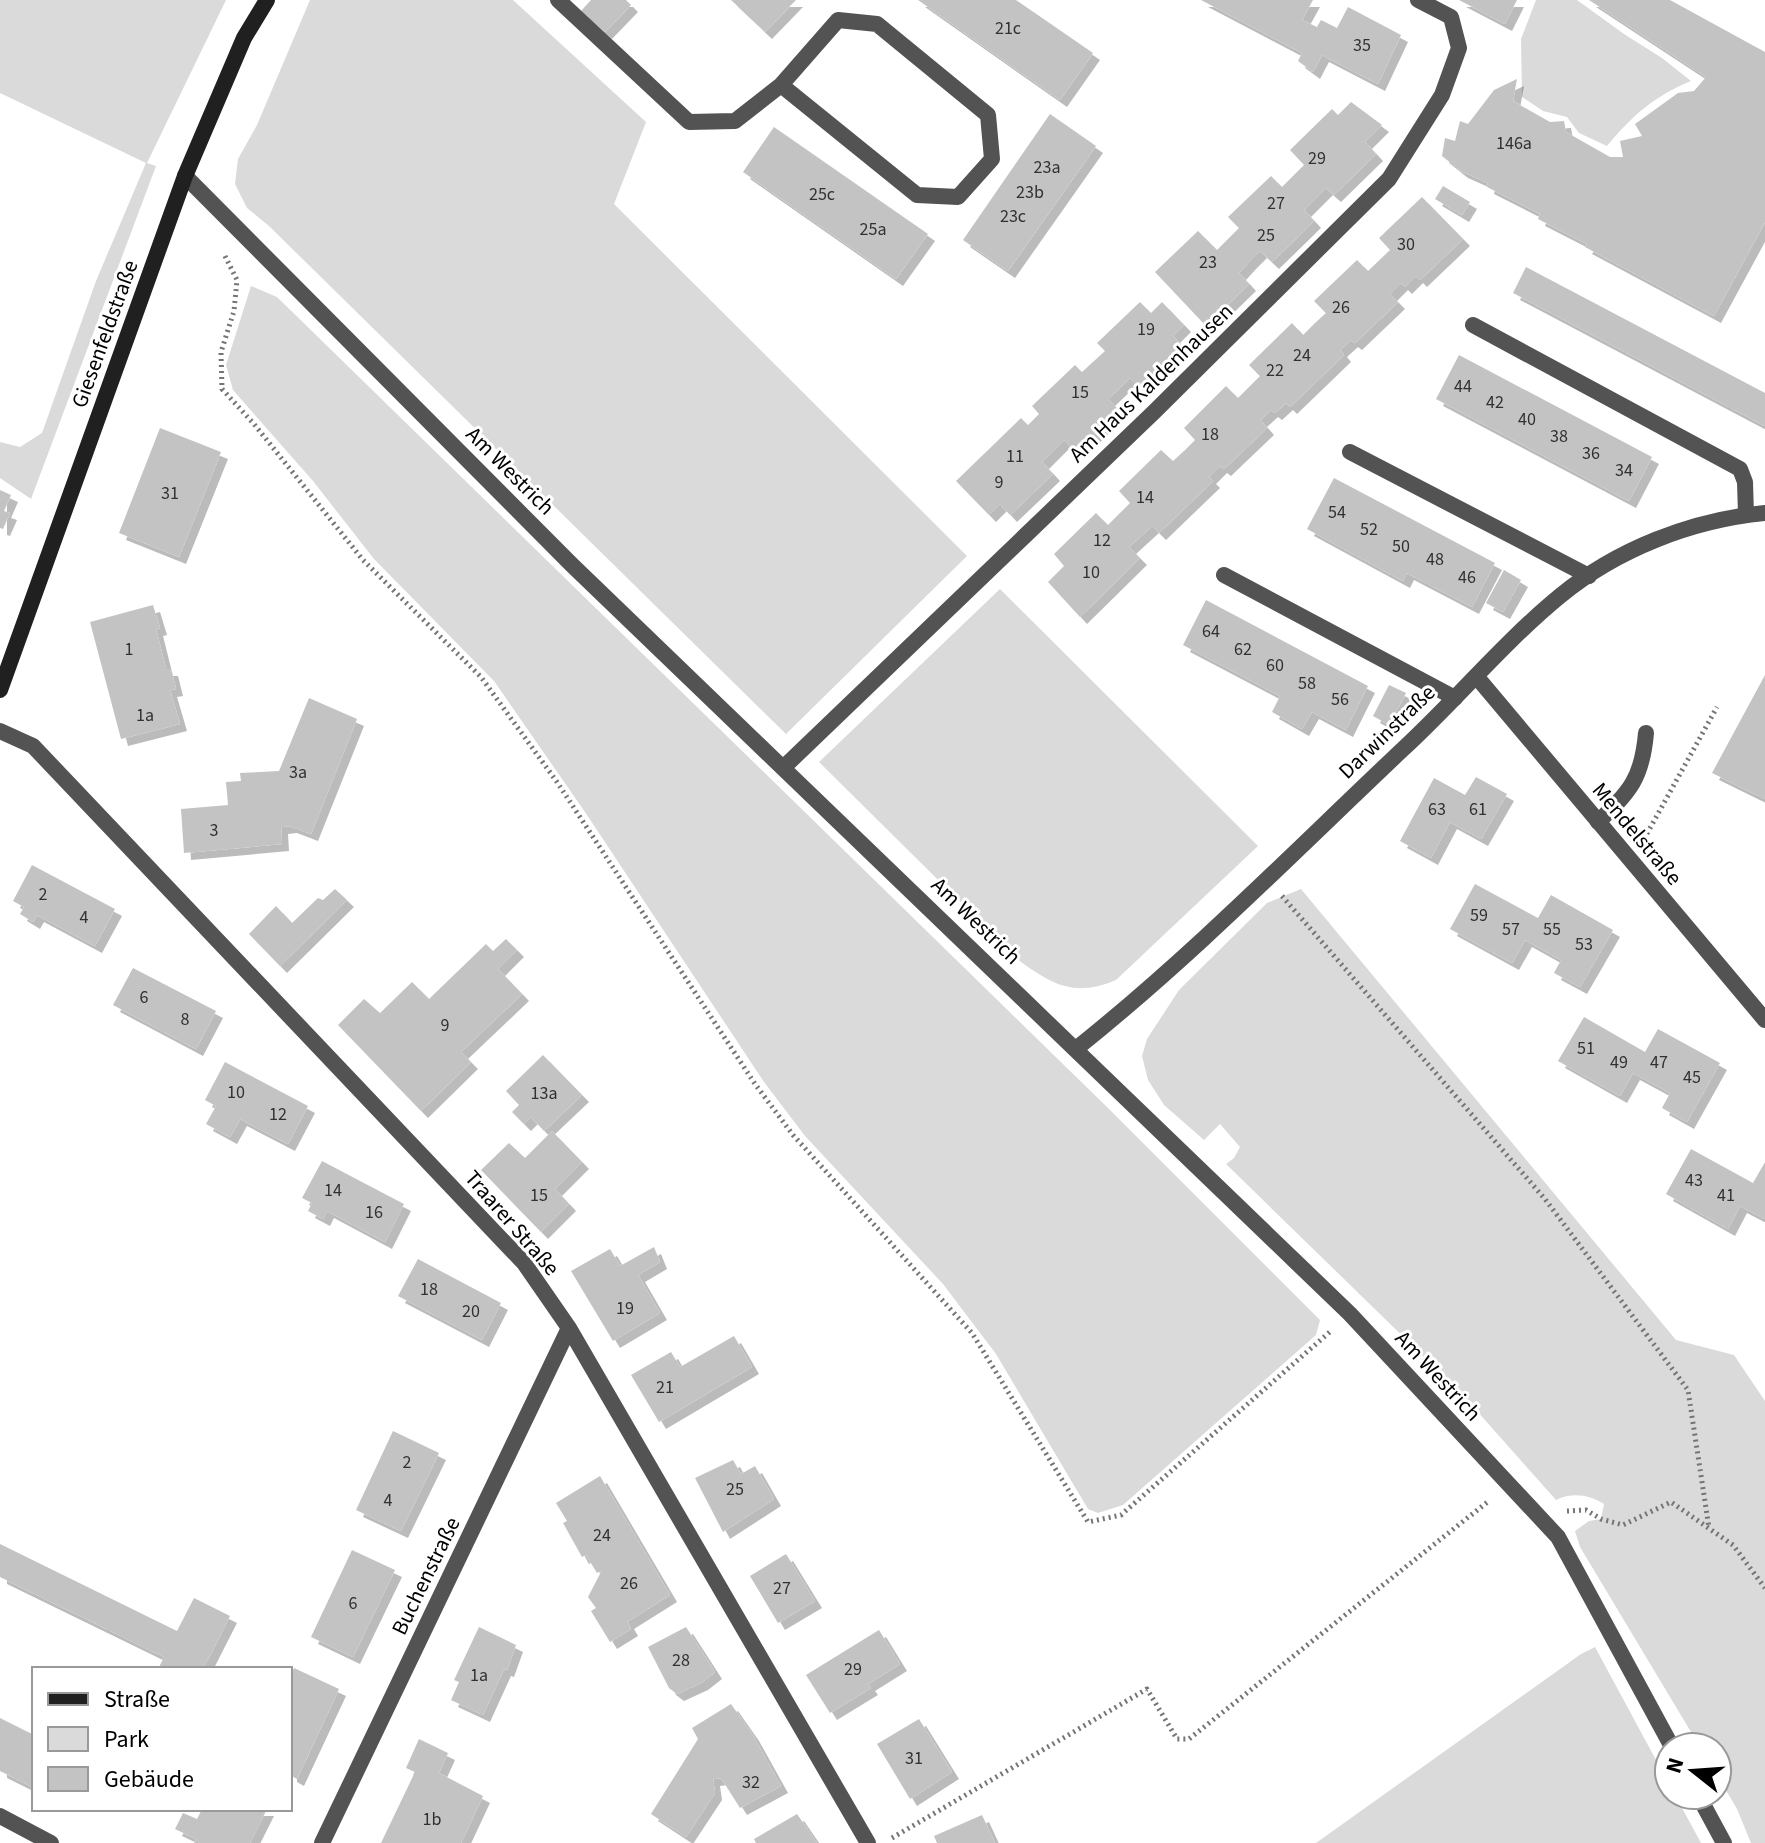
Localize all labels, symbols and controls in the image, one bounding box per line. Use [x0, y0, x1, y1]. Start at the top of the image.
house number: 21c [995, 16, 1021, 41]
house number: 35 [1353, 33, 1371, 58]
house number: 146a [1496, 131, 1532, 156]
house number: 29 [1308, 146, 1326, 171]
house number: 23a [1034, 155, 1060, 180]
house number: 23b [1016, 180, 1044, 205]
house number: 25c [809, 182, 835, 207]
house number: 27 [1267, 191, 1285, 216]
house number: 23c [1000, 204, 1026, 229]
house number: 25a [860, 217, 886, 242]
house number: 25 [1257, 223, 1275, 248]
house number: 30 [1397, 232, 1415, 257]
house number: 23 [1199, 250, 1217, 275]
street label: Giesenfeldstraße [63, 256, 147, 412]
house number: 26 [1332, 295, 1350, 320]
street label: Am Haus Kaldenhausen [1062, 296, 1240, 470]
house number: 19 [1137, 317, 1155, 342]
house number: 24 [1293, 343, 1311, 368]
house number: 22 [1266, 358, 1284, 383]
house number: 44 [1454, 374, 1472, 399]
house number: 15 [1071, 380, 1089, 405]
house number: 42 [1486, 390, 1504, 415]
house number: 40 [1518, 407, 1536, 432]
street label: Am Westrich [458, 419, 562, 523]
house number: 18 [1201, 422, 1219, 447]
house number: 38 [1550, 424, 1568, 449]
house number: 36 [1582, 441, 1600, 466]
house number: 11 [1006, 444, 1024, 469]
house number: 34 [1615, 458, 1633, 483]
house number: 9 [995, 470, 1004, 495]
house number: 31 [161, 481, 179, 506]
house number: 14 [1136, 485, 1154, 510]
house number: 54 [1328, 500, 1346, 525]
house number: 52 [1360, 517, 1378, 542]
house number: 12 [1093, 528, 1111, 553]
house number: 50 [1392, 534, 1410, 559]
house number: 48 [1426, 547, 1444, 572]
house number: 10 [1082, 560, 1100, 585]
house number: 46 [1458, 565, 1476, 590]
house number: 64 [1202, 619, 1220, 644]
house number: 1 [125, 637, 133, 662]
house number: 62 [1234, 637, 1252, 662]
house number: 60 [1266, 653, 1284, 678]
house number: 58 [1298, 671, 1316, 696]
street label: Darwinstraße [1331, 677, 1443, 787]
house number: 56 [1331, 687, 1349, 712]
house number: 1a [136, 703, 154, 728]
house number: 3a [289, 760, 307, 785]
street label: Mendelstraße [1584, 776, 1690, 892]
house number: 63 [1428, 797, 1446, 822]
house number: 61 [1469, 797, 1487, 822]
house number: 3 [210, 818, 219, 843]
street label: Am Westrich [924, 870, 1028, 972]
house number: 2 [39, 882, 48, 907]
house number: 59 [1470, 903, 1488, 928]
house number: 4 [80, 905, 89, 930]
house number: 57 [1502, 917, 1520, 942]
house number: 55 [1543, 917, 1561, 942]
house number: 53 [1575, 932, 1593, 957]
house number: 6 [140, 985, 149, 1010]
house number: 8 [181, 1007, 190, 1032]
house number: 9 [441, 1013, 450, 1038]
house number: 51 [1577, 1036, 1595, 1061]
house number: 49 [1610, 1050, 1628, 1075]
house number: 47 [1650, 1050, 1668, 1075]
house number: 45 [1683, 1065, 1701, 1090]
house number: 10 [227, 1080, 245, 1105]
house number: 13a [531, 1081, 557, 1106]
house number: 12 [269, 1102, 287, 1127]
street label: Traarer Straße [457, 1163, 567, 1283]
house number: 43 [1685, 1168, 1703, 1193]
house number: 14 [324, 1178, 342, 1203]
house number: 15 [530, 1183, 548, 1208]
house number: 41 [1717, 1183, 1735, 1208]
house number: 16 [365, 1200, 383, 1225]
house number: 18 [420, 1277, 438, 1302]
house number: 19 [616, 1296, 634, 1321]
house number: 20 [462, 1299, 480, 1324]
street label: Am Westrich [1387, 1323, 1489, 1429]
house number: 21 [656, 1375, 674, 1400]
house number: 2 [403, 1450, 412, 1475]
house number: 25 [726, 1477, 744, 1502]
house number: 4 [384, 1488, 393, 1513]
street label: Buchenstraße [384, 1511, 468, 1640]
house number: 24 [593, 1523, 611, 1548]
house number: 26 [620, 1571, 638, 1596]
house number: 27 [773, 1576, 791, 1601]
house number: 6 [349, 1591, 358, 1616]
house number: 28 [672, 1648, 690, 1673]
house number: 29 [844, 1657, 862, 1682]
house number: 1a [470, 1663, 488, 1688]
legend [32, 1667, 292, 1811]
text: Straße [104, 1682, 170, 1717]
text: Park [104, 1722, 149, 1757]
north arrow [1653, 1731, 1733, 1811]
house number: 31 [905, 1746, 923, 1771]
text: N [1657, 1754, 1692, 1777]
text: Gebäude [104, 1762, 194, 1797]
house number: 32 [742, 1770, 760, 1795]
house number: 1b [423, 1807, 441, 1832]

